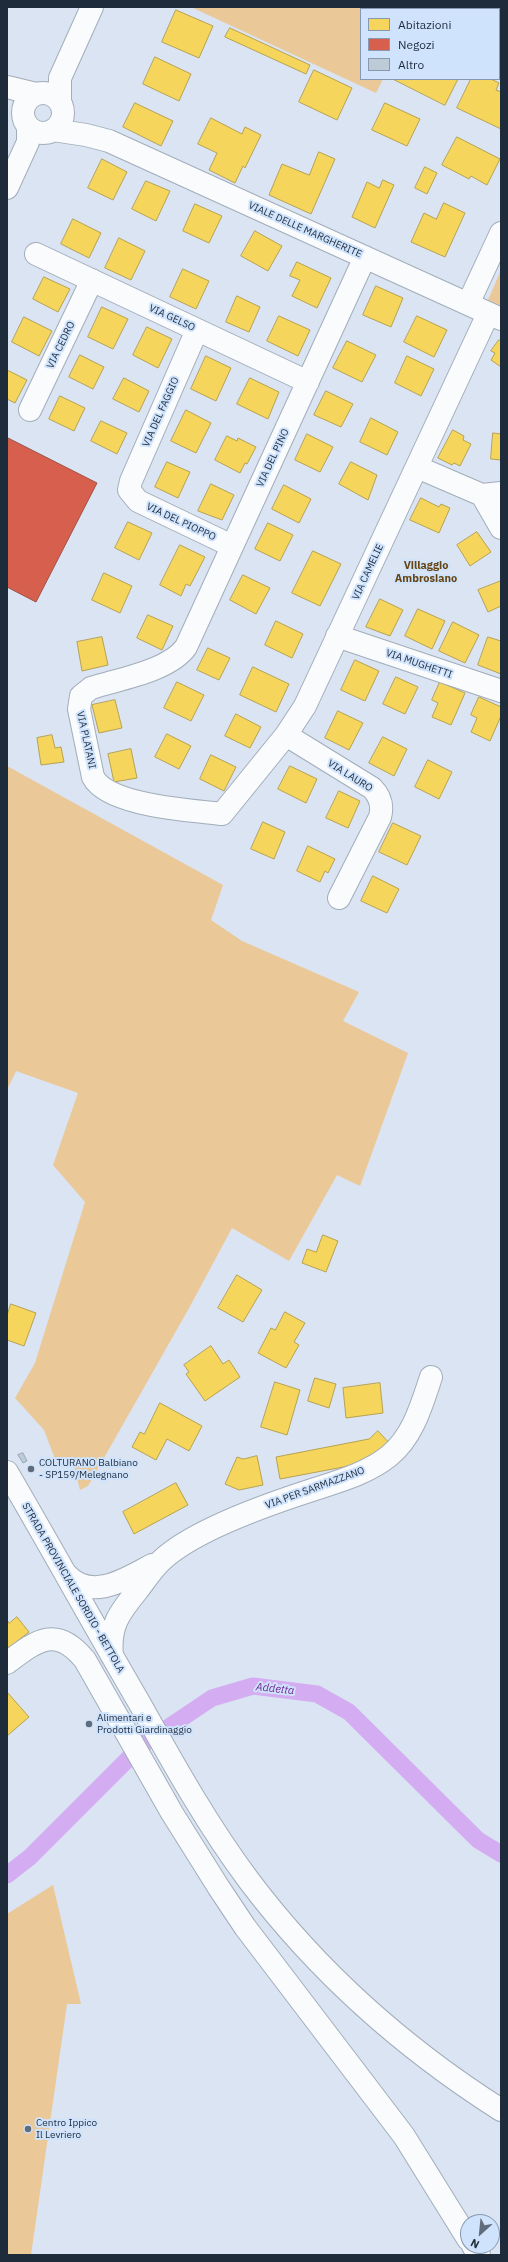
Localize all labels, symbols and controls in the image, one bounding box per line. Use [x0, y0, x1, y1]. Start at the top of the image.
legend [360, 8, 500, 80]
text: Abitazioni [398, 17, 451, 32]
text: Negozi [398, 37, 435, 52]
text: Altro [398, 57, 424, 72]
street label: VIALE DELLE MARGHERITE [246, 200, 364, 260]
street label: VIA GELSO [147, 302, 197, 334]
street label: VIA CEDRO [44, 319, 78, 371]
street label: VIA DEL FAGGIO [140, 375, 182, 449]
street label: VIA DEL PINO [254, 427, 292, 489]
street label: VIA DEL PIOPPO [144, 501, 218, 543]
street label: VIA CAMELIE [350, 542, 386, 602]
district label: Villaggio Ambrosiano [395, 559, 457, 585]
street label: VIA MUGHETTI [384, 647, 454, 681]
street label: VIA PLATANI [74, 710, 98, 770]
street label: VIA LAURO [325, 758, 375, 794]
place label: COLTURANO Balbiano - SP159/Melegnano [39, 1457, 138, 1480]
marker: COLTURANO Balbiano - SP159/Melegnano [26, 1464, 36, 1474]
street label: VIA PER SARMAZZANO [264, 1464, 366, 1512]
street label: STRADA PROVINCIALE SORDIO - BETTOLA [19, 1501, 127, 1675]
water label: Addetta [255, 1680, 295, 1698]
place label: Alimentari e Prodotti Giardinaggio [97, 1712, 192, 1736]
marker: Alimentari e Prodotti Giardinaggio [84, 1719, 94, 1729]
place label: Centro Ippico Il Levriero [36, 2117, 97, 2140]
marker: Centro Ippico Il Levriero [23, 2124, 33, 2134]
north arrow [460, 2214, 500, 2254]
text: N [468, 2236, 482, 2252]

